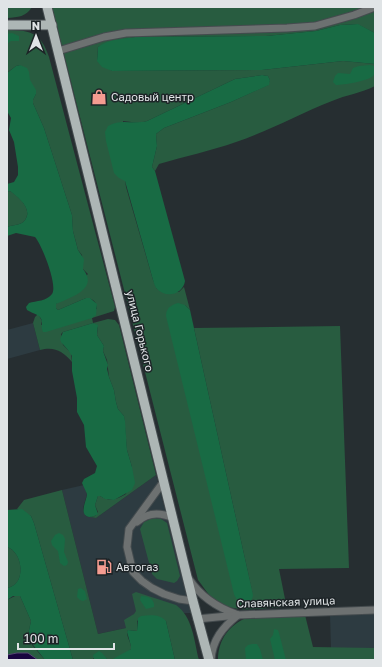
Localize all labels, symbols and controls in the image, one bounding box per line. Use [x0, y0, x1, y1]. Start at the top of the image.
north arrow [16, 16, 56, 56]
text: N [32, 19, 40, 32]
shop icon: Садовый центр [90, 88, 108, 106]
place label: Садовый центр [111, 90, 194, 103]
street label: улица Горького [124, 289, 157, 373]
fuel station icon: Автогаз [95, 558, 113, 576]
place label: Автогаз [116, 560, 158, 573]
street label: Славянская улица [236, 593, 336, 610]
scale bar [18, 625, 114, 651]
text: 100 m [24, 631, 58, 646]

